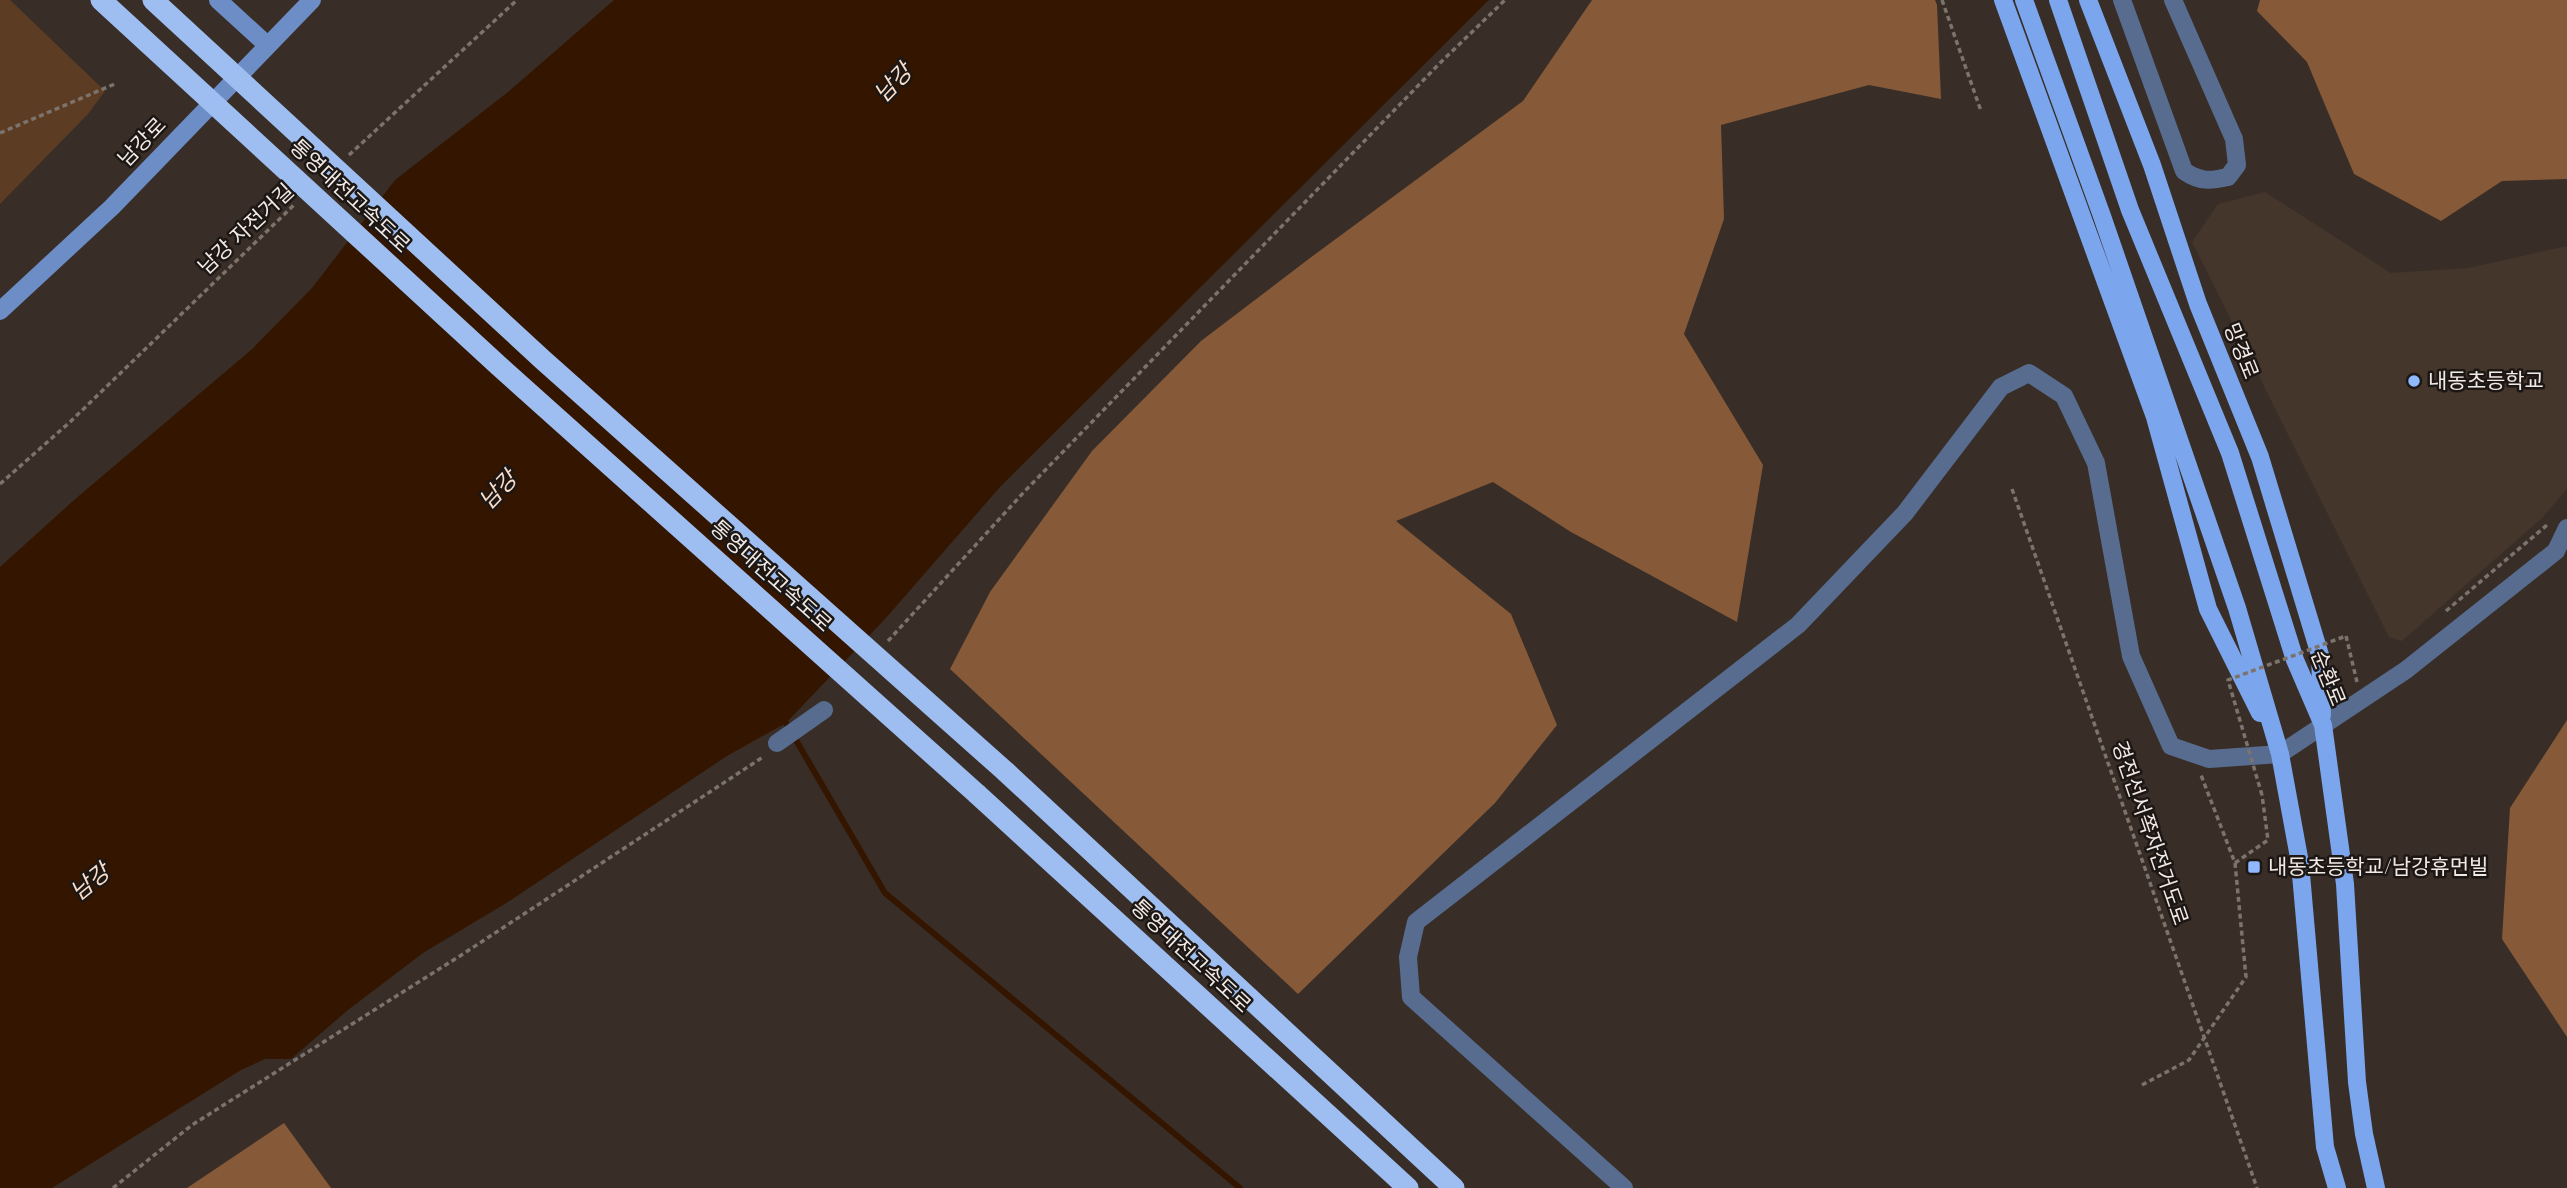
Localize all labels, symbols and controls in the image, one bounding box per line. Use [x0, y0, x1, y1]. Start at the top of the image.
water label: 남강 [866, 54, 920, 108]
street label: 남강로 [110, 110, 171, 171]
street label: 통영대전고속도로 [285, 132, 417, 257]
street label: 남강 자전거길 [191, 176, 298, 279]
street label: 망경로 [2219, 318, 2267, 382]
place label: 내동초등학교 [2428, 365, 2544, 393]
marker: 내동초등학교 [2406, 373, 2422, 389]
water label: 남강 [471, 461, 525, 515]
street label: 통영대전고속도로 [706, 512, 839, 637]
street label: 순환로 [2306, 645, 2354, 709]
street label: 경전선서쪽자전거도로 [2107, 736, 2197, 928]
place label: 내동초등학교/남강휴먼빌 [2268, 851, 2488, 879]
water label: 남강 [63, 854, 117, 906]
marker: 내동초등학교/남강휴먼빌 [2246, 859, 2262, 875]
street label: 통영대전고속도로 [1126, 892, 1258, 1017]

